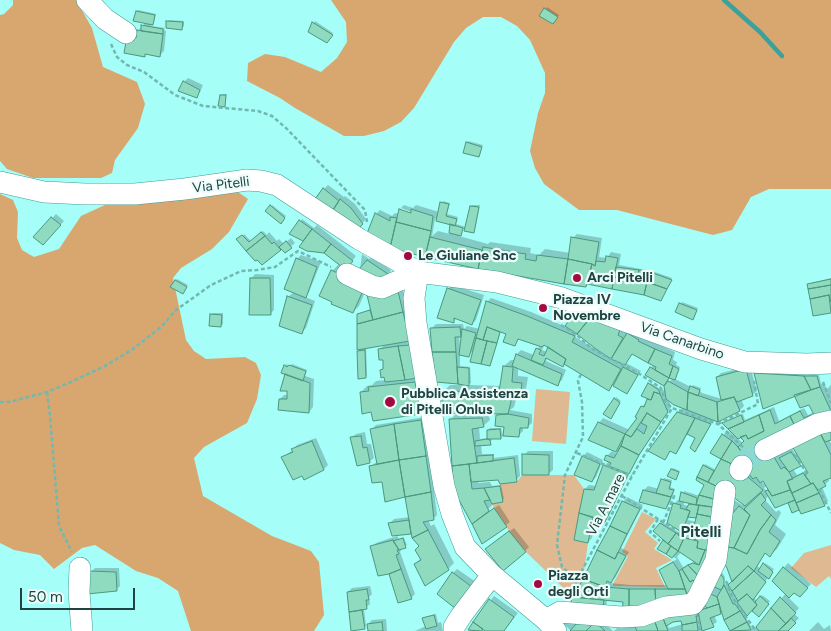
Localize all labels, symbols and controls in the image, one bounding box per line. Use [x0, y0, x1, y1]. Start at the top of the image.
street label: Via Pitelli [192, 173, 250, 197]
place label: Le Giuliane Snc [418, 248, 516, 264]
marker: Le Giuliane Snc [402, 250, 414, 262]
place label: Arci Pitelli [587, 270, 653, 286]
marker: Arci Pitelli [571, 272, 583, 284]
place label: Piazza IV Novembre [553, 292, 621, 324]
marker: Piazza IV Novembre [537, 302, 549, 314]
street label: Via Canarbino [638, 319, 726, 363]
place label: Pubblica Assistenza di Pitelli Onlus [401, 386, 528, 418]
marker: Pubblica Assistenza di Pitelli Onlus [383, 395, 397, 409]
street label: Via A mare [583, 471, 629, 539]
district label: Pitelli [680, 522, 722, 542]
place label: Piazza degli Orti [548, 568, 609, 600]
scale bar [22, 578, 138, 610]
marker: Piazza degli Orti [532, 578, 544, 590]
text: 50 m [28, 588, 63, 606]

